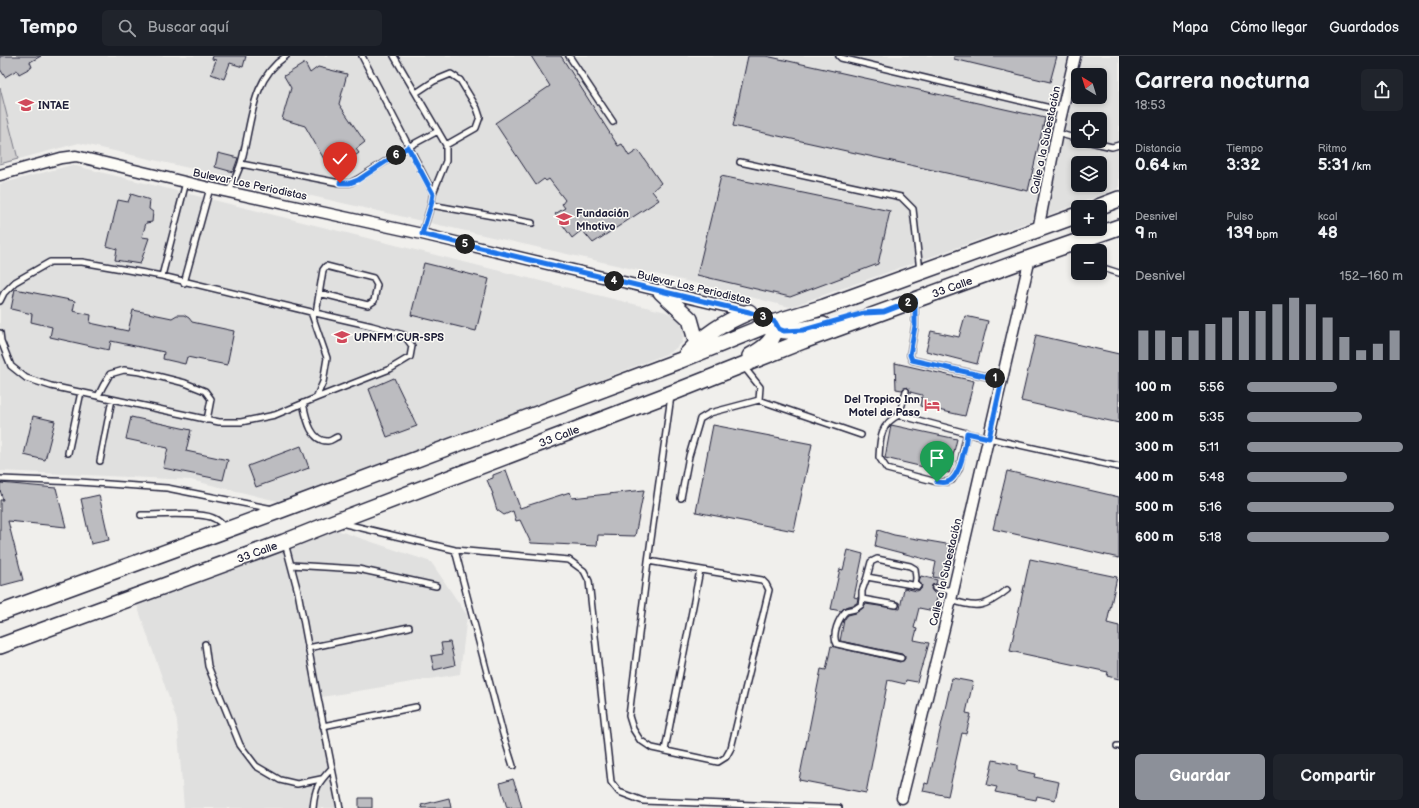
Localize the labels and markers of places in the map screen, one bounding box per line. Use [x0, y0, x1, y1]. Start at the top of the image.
school or university icon: INTAE [17, 96, 35, 114]
place label: INTAE [38, 99, 69, 112]
pin [323, 142, 357, 183]
pin: 6 [386, 145, 406, 165]
place label: Fundación Mhotivo [576, 207, 629, 233]
school or university icon: Fundación Mhotivo [555, 210, 573, 228]
pin: 5 [455, 234, 475, 254]
pin: 4 [604, 271, 624, 291]
pin: 2 [898, 293, 918, 313]
pin: 3 [753, 307, 773, 327]
school or university icon: UPNFM CUR-SPS [333, 328, 351, 346]
place label: UPNFM CUR-SPS [354, 331, 444, 344]
pin: 1 [985, 368, 1005, 388]
place label: Del Tropico Inn Motel de Paso [844, 393, 920, 419]
hotel icon: Del Tropico Inn Motel de Paso [923, 396, 941, 414]
pin [920, 441, 954, 482]

